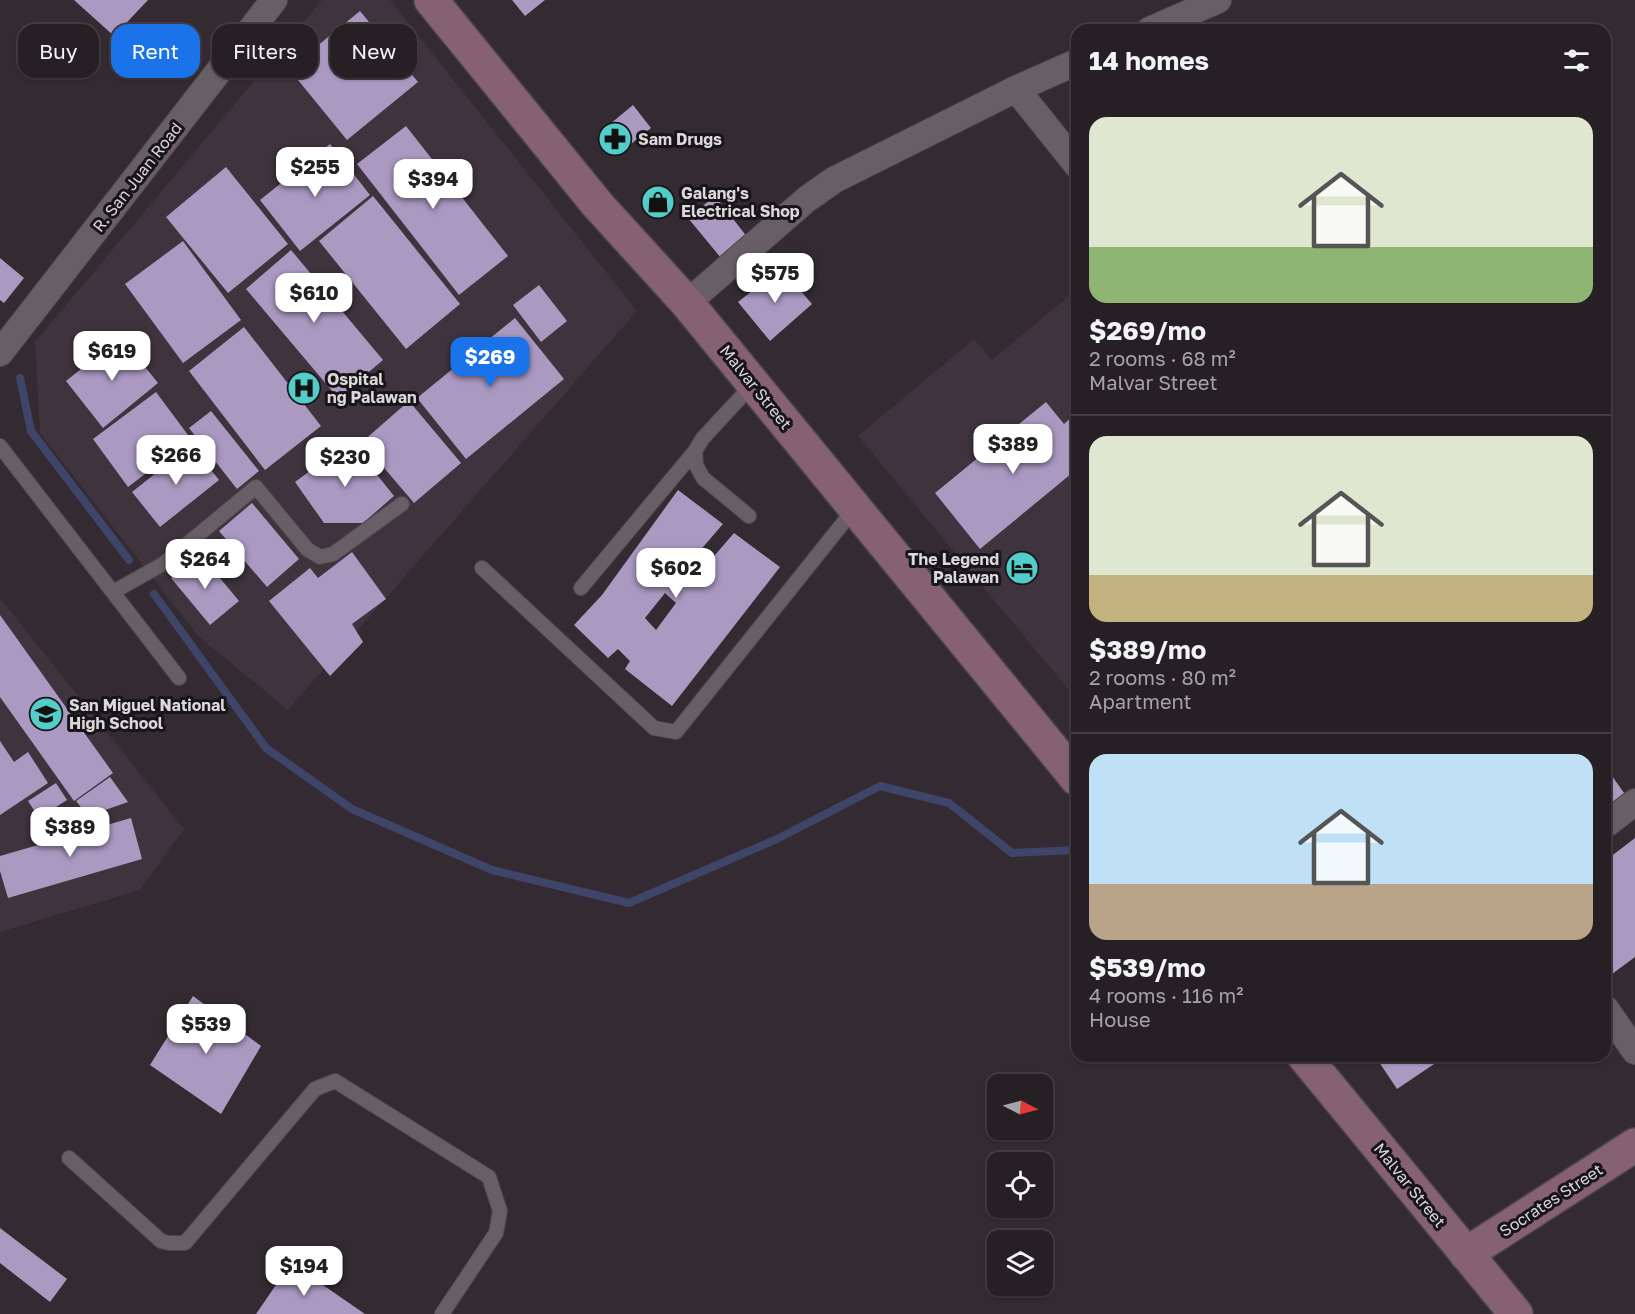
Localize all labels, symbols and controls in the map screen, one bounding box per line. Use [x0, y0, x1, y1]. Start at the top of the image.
chip: Buy [18, 24, 99, 78]
chip: Rent [111, 24, 200, 78]
chip: Filters [212, 24, 318, 78]
chip: New [330, 24, 417, 78]
icon: filters [1560, 44, 1593, 77]
text: 14 homes [1089, 45, 1209, 76]
street label: R. San Juan Road [88, 118, 186, 236]
pharmacy icon: Sam Drugs [597, 121, 633, 157]
place label: Sam Drugs [638, 129, 722, 149]
pin: $255 [279, 147, 351, 198]
text: $255 [290, 154, 340, 178]
icon: home [1287, 156, 1395, 264]
pin: $394 [397, 159, 469, 210]
text: $394 [408, 166, 458, 190]
place label: Galang's Electrical Shop [681, 183, 800, 221]
shop icon: Galang's Electrical Shop [640, 184, 676, 220]
pin: $575 [739, 253, 811, 304]
text: $575 [751, 260, 799, 284]
pin: $610 [278, 273, 350, 324]
text: $610 [289, 280, 339, 304]
text: $269/mo [1089, 315, 1206, 346]
pin: $619 [76, 331, 148, 382]
pin: $269 [454, 337, 526, 388]
text: $619 [87, 338, 137, 362]
street label: Malvar Street [716, 341, 796, 433]
text: $269 [465, 344, 516, 368]
text: 2 rooms · 68 m² [1089, 346, 1236, 370]
place label: Ospital ng Palawan [327, 369, 417, 407]
hospital icon: Ospital ng Palawan [286, 370, 322, 406]
text: Malvar Street [1089, 370, 1217, 394]
pin: $389 [977, 424, 1049, 475]
text: $389 [987, 431, 1039, 455]
pin: $266 [140, 435, 212, 486]
pin: $230 [309, 437, 381, 488]
text: $266 [151, 442, 202, 466]
text: $230 [320, 444, 370, 468]
icon: home [1287, 475, 1395, 583]
pin: $264 [169, 539, 241, 590]
text: $264 [180, 546, 230, 570]
pin: $602 [640, 548, 712, 599]
place label: The Legend Palawan [908, 549, 999, 587]
hotel icon: The Legend Palawan [1004, 550, 1040, 586]
text: $602 [650, 555, 702, 579]
text: $389/mo [1089, 634, 1206, 665]
text: 2 rooms · 80 m² [1089, 665, 1236, 689]
text: Apartment [1089, 689, 1192, 713]
place label: San Miguel National High School [69, 695, 226, 733]
school or university icon: San Miguel National High School [28, 696, 64, 732]
icon: home [1287, 793, 1395, 901]
pin: $389 [34, 807, 106, 858]
text: $389 [44, 814, 96, 838]
text: $539/mo [1089, 952, 1205, 983]
text: 4 rooms · 116 m² [1089, 983, 1244, 1007]
pin: $539 [170, 1004, 242, 1055]
text: House [1089, 1007, 1151, 1031]
text: $539 [181, 1011, 231, 1035]
north arrow [987, 1074, 1053, 1140]
map controls [987, 1074, 1053, 1296]
street label: Malvar Street [1370, 1139, 1450, 1231]
button: locate [987, 1152, 1053, 1218]
street label: Socrates Street [1496, 1159, 1606, 1241]
button: layers [987, 1230, 1053, 1296]
pin: $194 [268, 1246, 340, 1297]
text: $194 [280, 1253, 328, 1277]

